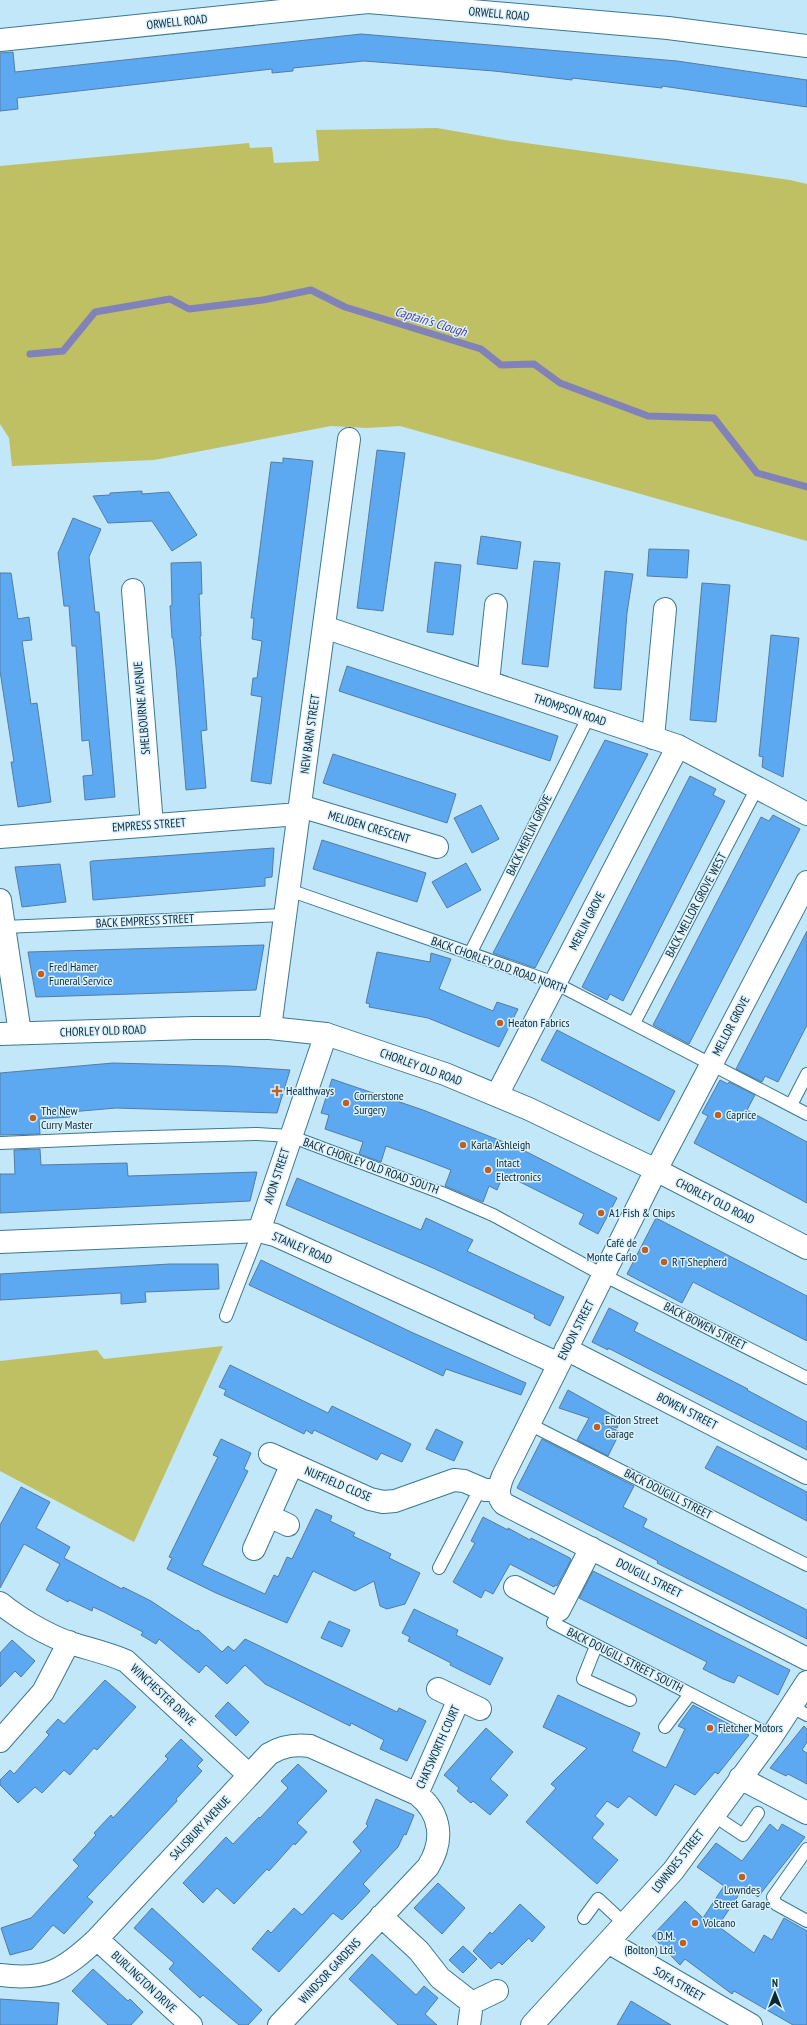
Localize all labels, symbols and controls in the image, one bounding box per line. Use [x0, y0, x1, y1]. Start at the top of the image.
street label: ORWELL ROAD [468, 3, 530, 24]
street label: ORWELL ROAD [146, 11, 208, 32]
water label: Captain's Clough [393, 302, 470, 341]
street label: SHELBOURNE AVENUE [130, 661, 153, 755]
street label: THOMPSON ROAD [532, 690, 608, 729]
street label: NEW BARN STREET [297, 693, 323, 775]
street label: BACK MERLIN GROVE [502, 792, 555, 878]
street label: MELIDEN CRESCENT [326, 807, 413, 846]
street label: EMPRESS STREET [112, 814, 187, 835]
street label: BACK MELLOR GROVE WEST [662, 849, 730, 960]
street label: MERLIN GROVE [565, 889, 608, 953]
street label: BACK EMPRESS STREET [95, 910, 195, 931]
street label: BACK CHORLEY OLD ROAD NORTH [429, 933, 569, 996]
place label: Fred Hamer Funeral Service [49, 959, 113, 988]
marker: Fred Hamer Funeral Service [36, 969, 46, 979]
street label: MELLOR GROVE [709, 993, 753, 1058]
place label: Heaton Fabrics [508, 1015, 570, 1030]
marker: Heaton Fabrics [495, 1018, 505, 1028]
street label: CHORLEY OLD ROAD [60, 1021, 146, 1040]
street label: CHORLEY OLD ROAD [378, 1045, 464, 1088]
place label: Healthways [286, 1083, 334, 1098]
marker: Healthways [271, 1085, 283, 1097]
place label: Cornerstone Surgery [354, 1088, 404, 1117]
marker: Cornerstone Surgery [341, 1098, 351, 1108]
place label: The New Curry Master [41, 1103, 93, 1132]
place label: Caprice [726, 1107, 756, 1122]
marker: Caprice [713, 1110, 723, 1120]
marker: The New Curry Master [28, 1113, 38, 1123]
street label: BACK CHORLEY OLD ROAD SOUTH [301, 1134, 441, 1197]
place label: Karla Ashleigh [471, 1137, 530, 1152]
marker: Karla Ashleigh [458, 1140, 468, 1150]
street label: AVON STREET [260, 1145, 293, 1206]
place label: Intact Electronics [496, 1155, 541, 1184]
marker: Intact Electronics [483, 1165, 493, 1175]
street label: CHORLEY OLD ROAD [673, 1174, 757, 1227]
place label: A1 Fish & Chips [609, 1205, 675, 1220]
marker: A1 Fish & Chips [596, 1208, 606, 1218]
street label: STANLEY ROAD [270, 1228, 334, 1267]
place label: Café de Monte Carlo [587, 1235, 637, 1264]
marker: Café de Monte Carlo [640, 1245, 650, 1255]
place label: R T Shepherd [672, 1254, 727, 1269]
marker: R T Shepherd [659, 1257, 669, 1267]
street label: ENDON STREET [554, 1297, 597, 1362]
street label: BACK BOWEN STREET [661, 1298, 750, 1353]
street label: BOWEN STREET [654, 1389, 721, 1433]
place label: Endon Street Garage [605, 1412, 659, 1441]
marker: Endon Street Garage [592, 1422, 602, 1432]
street label: NUFFIELD CLOSE [303, 1463, 374, 1504]
street label: BACK DOUGILL STREET [622, 1465, 715, 1522]
street label: DOUGILL STREET [614, 1555, 685, 1601]
street label: BACK DOUGILL STREET SOUTH [565, 1624, 686, 1695]
street label: WINCHESTER DRIVE [128, 1661, 199, 1729]
street label: CHATSWORTH COURT [412, 1702, 463, 1791]
place label: Fletcher Motors [718, 1720, 783, 1735]
marker: Fletcher Motors [705, 1723, 715, 1733]
street label: SALISBURY AVENUE [166, 1793, 233, 1863]
street label: LOWNDES STREET [648, 1826, 707, 1895]
marker: Lowndes Street Garage [737, 1872, 747, 1882]
place label: Lowndes Street Garage [714, 1882, 770, 1911]
place label: Volcano [702, 1915, 735, 1930]
marker: Volcano [690, 1918, 700, 1928]
place label: D.M. (Bolton) Ltd. [624, 1928, 675, 1957]
street label: WINDSOR GARDENS [295, 1935, 364, 2007]
marker: D.M. (Bolton) Ltd. [678, 1938, 688, 1948]
street label: BURLINGTON DRIVE [109, 1948, 180, 2016]
street label: SOFA STREET [651, 1963, 708, 2004]
north arrow [755, 1973, 795, 2013]
text: N [772, 1976, 778, 1990]

